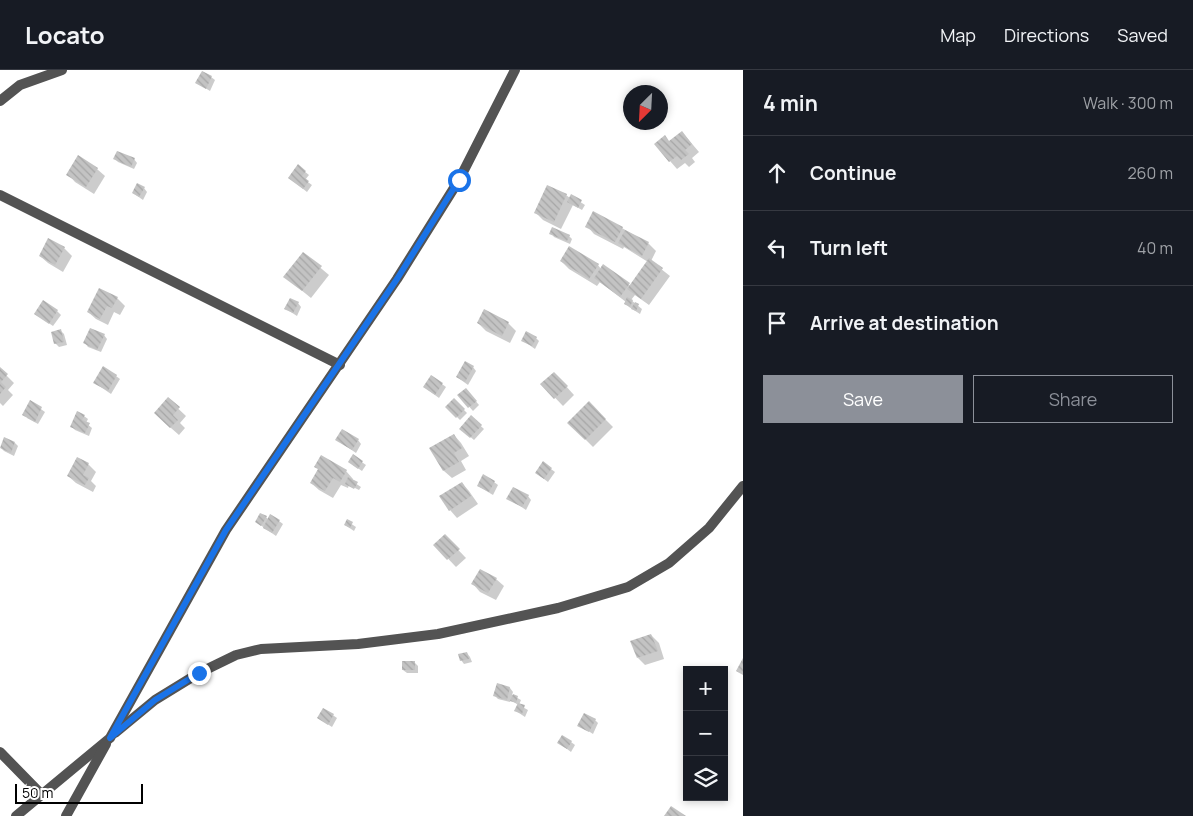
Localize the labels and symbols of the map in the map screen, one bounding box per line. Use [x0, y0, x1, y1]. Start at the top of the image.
north arrow [623, 85, 668, 130]
route start [448, 169, 471, 192]
route end [188, 662, 211, 685]
scale bar [15, 781, 142, 804]

